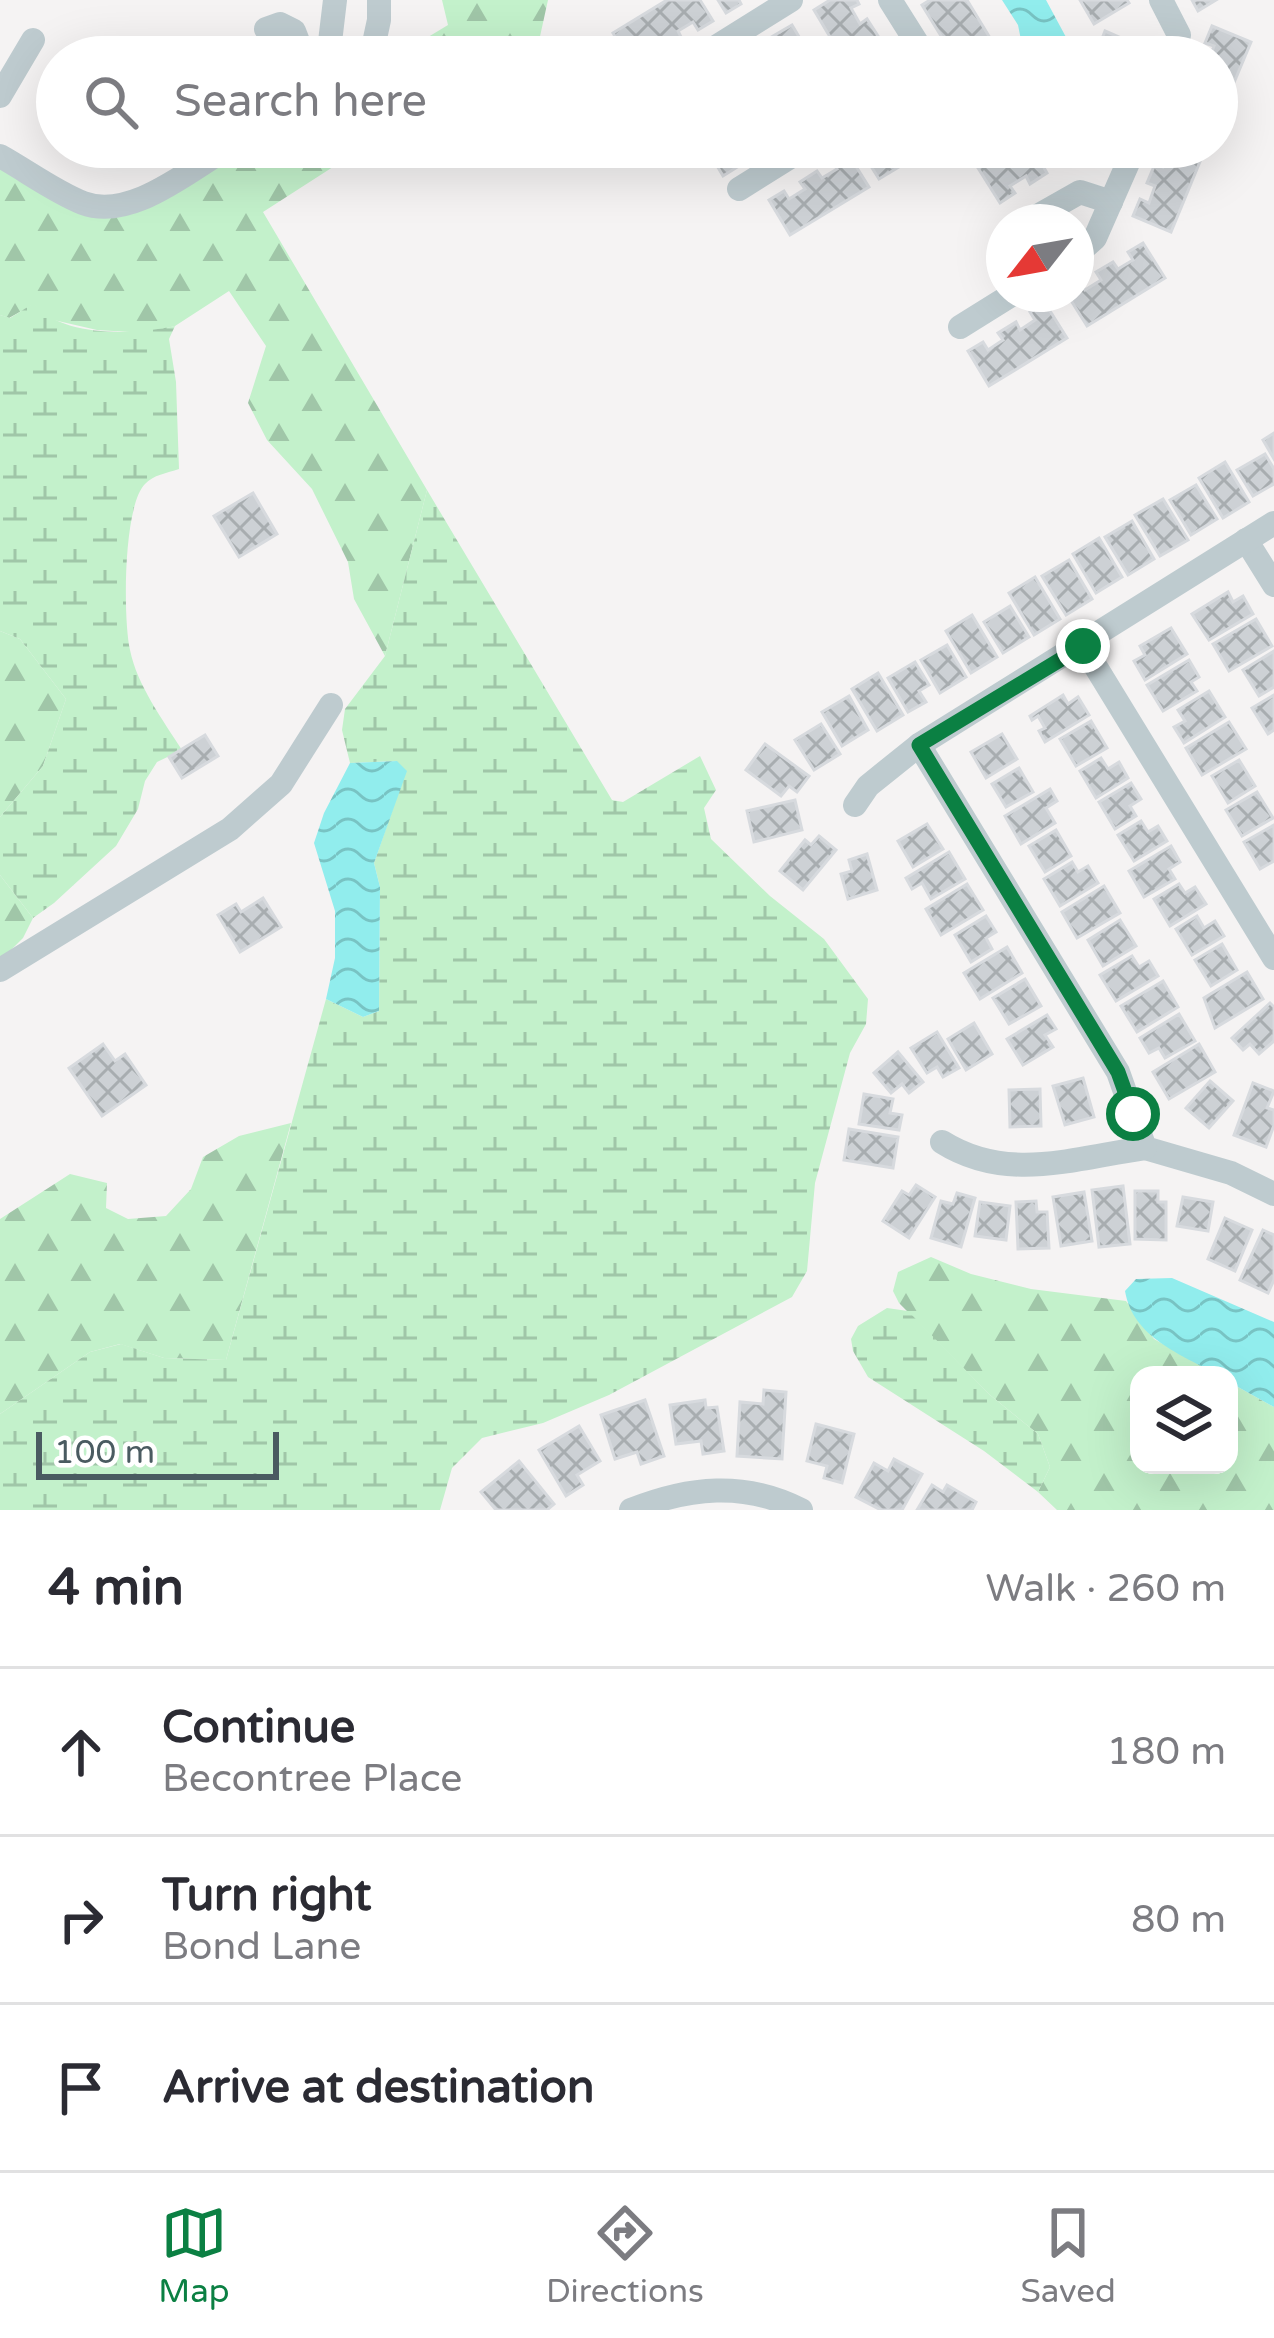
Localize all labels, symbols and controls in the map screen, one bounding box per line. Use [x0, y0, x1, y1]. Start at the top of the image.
search box [36, 36, 1238, 168]
icon: search [78, 69, 144, 135]
text: Search here [174, 75, 427, 129]
north arrow [986, 204, 1094, 312]
route end [1056, 619, 1110, 673]
route start [1106, 1087, 1160, 1141]
map controls [1130, 1366, 1238, 1474]
button: layers [1130, 1366, 1238, 1474]
scale bar [36, 1426, 279, 1479]
text: 100 m [54, 1433, 155, 1472]
text: 4 min [48, 1557, 184, 1619]
text: Walk · 260 m [985, 1565, 1226, 1612]
text: Continue [162, 1701, 355, 1755]
icon: ahead [48, 1719, 114, 1785]
text: 180 m [1107, 1728, 1226, 1775]
text: Becontree Place [162, 1755, 462, 1802]
text: Turn right [162, 1869, 371, 1923]
icon: right [48, 1887, 114, 1953]
text: 80 m [1131, 1896, 1226, 1943]
text: Bond Lane [162, 1923, 361, 1970]
icon: arrive [48, 2055, 114, 2121]
text: Arrive at destination [162, 2061, 594, 2115]
tab: Map [158, 2200, 230, 2311]
tab: Directions [546, 2200, 704, 2311]
tab: Saved [1020, 2200, 1116, 2311]

